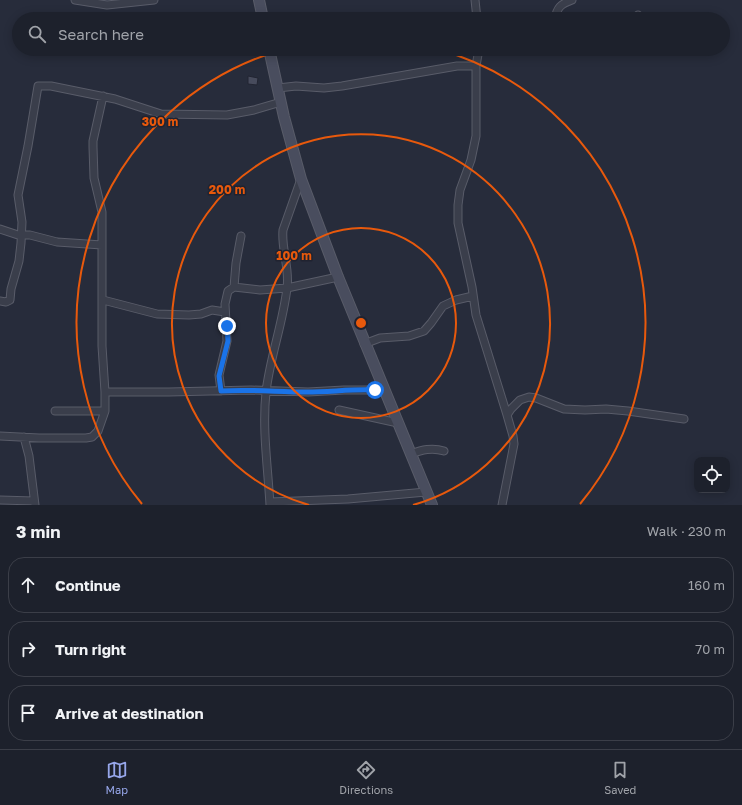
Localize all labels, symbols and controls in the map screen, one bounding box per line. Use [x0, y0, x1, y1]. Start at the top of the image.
search box [12, 12, 730, 56]
icon: search [26, 23, 48, 45]
text: Search here [58, 25, 144, 43]
text: 300 m [142, 114, 178, 129]
text: 200 m [209, 182, 245, 197]
text: 100 m [276, 248, 312, 263]
centre of rings [354, 316, 368, 330]
route end [218, 317, 236, 335]
route start [366, 381, 384, 399]
map controls [694, 457, 730, 493]
button: locate [694, 457, 730, 493]
text: 3 min [16, 521, 60, 542]
text: Walk · 230 m [647, 523, 726, 539]
icon: ahead [17, 574, 39, 596]
text: Continue [55, 576, 121, 594]
text: 160 m [688, 577, 725, 593]
icon: right [17, 638, 39, 660]
text: Turn right [55, 640, 126, 658]
text: 70 m [695, 641, 725, 657]
icon: arrive [17, 702, 39, 724]
text: Arrive at destination [55, 704, 204, 722]
tab: Map [106, 759, 128, 796]
tab: Directions [339, 759, 393, 796]
tab: Saved [604, 759, 636, 796]

